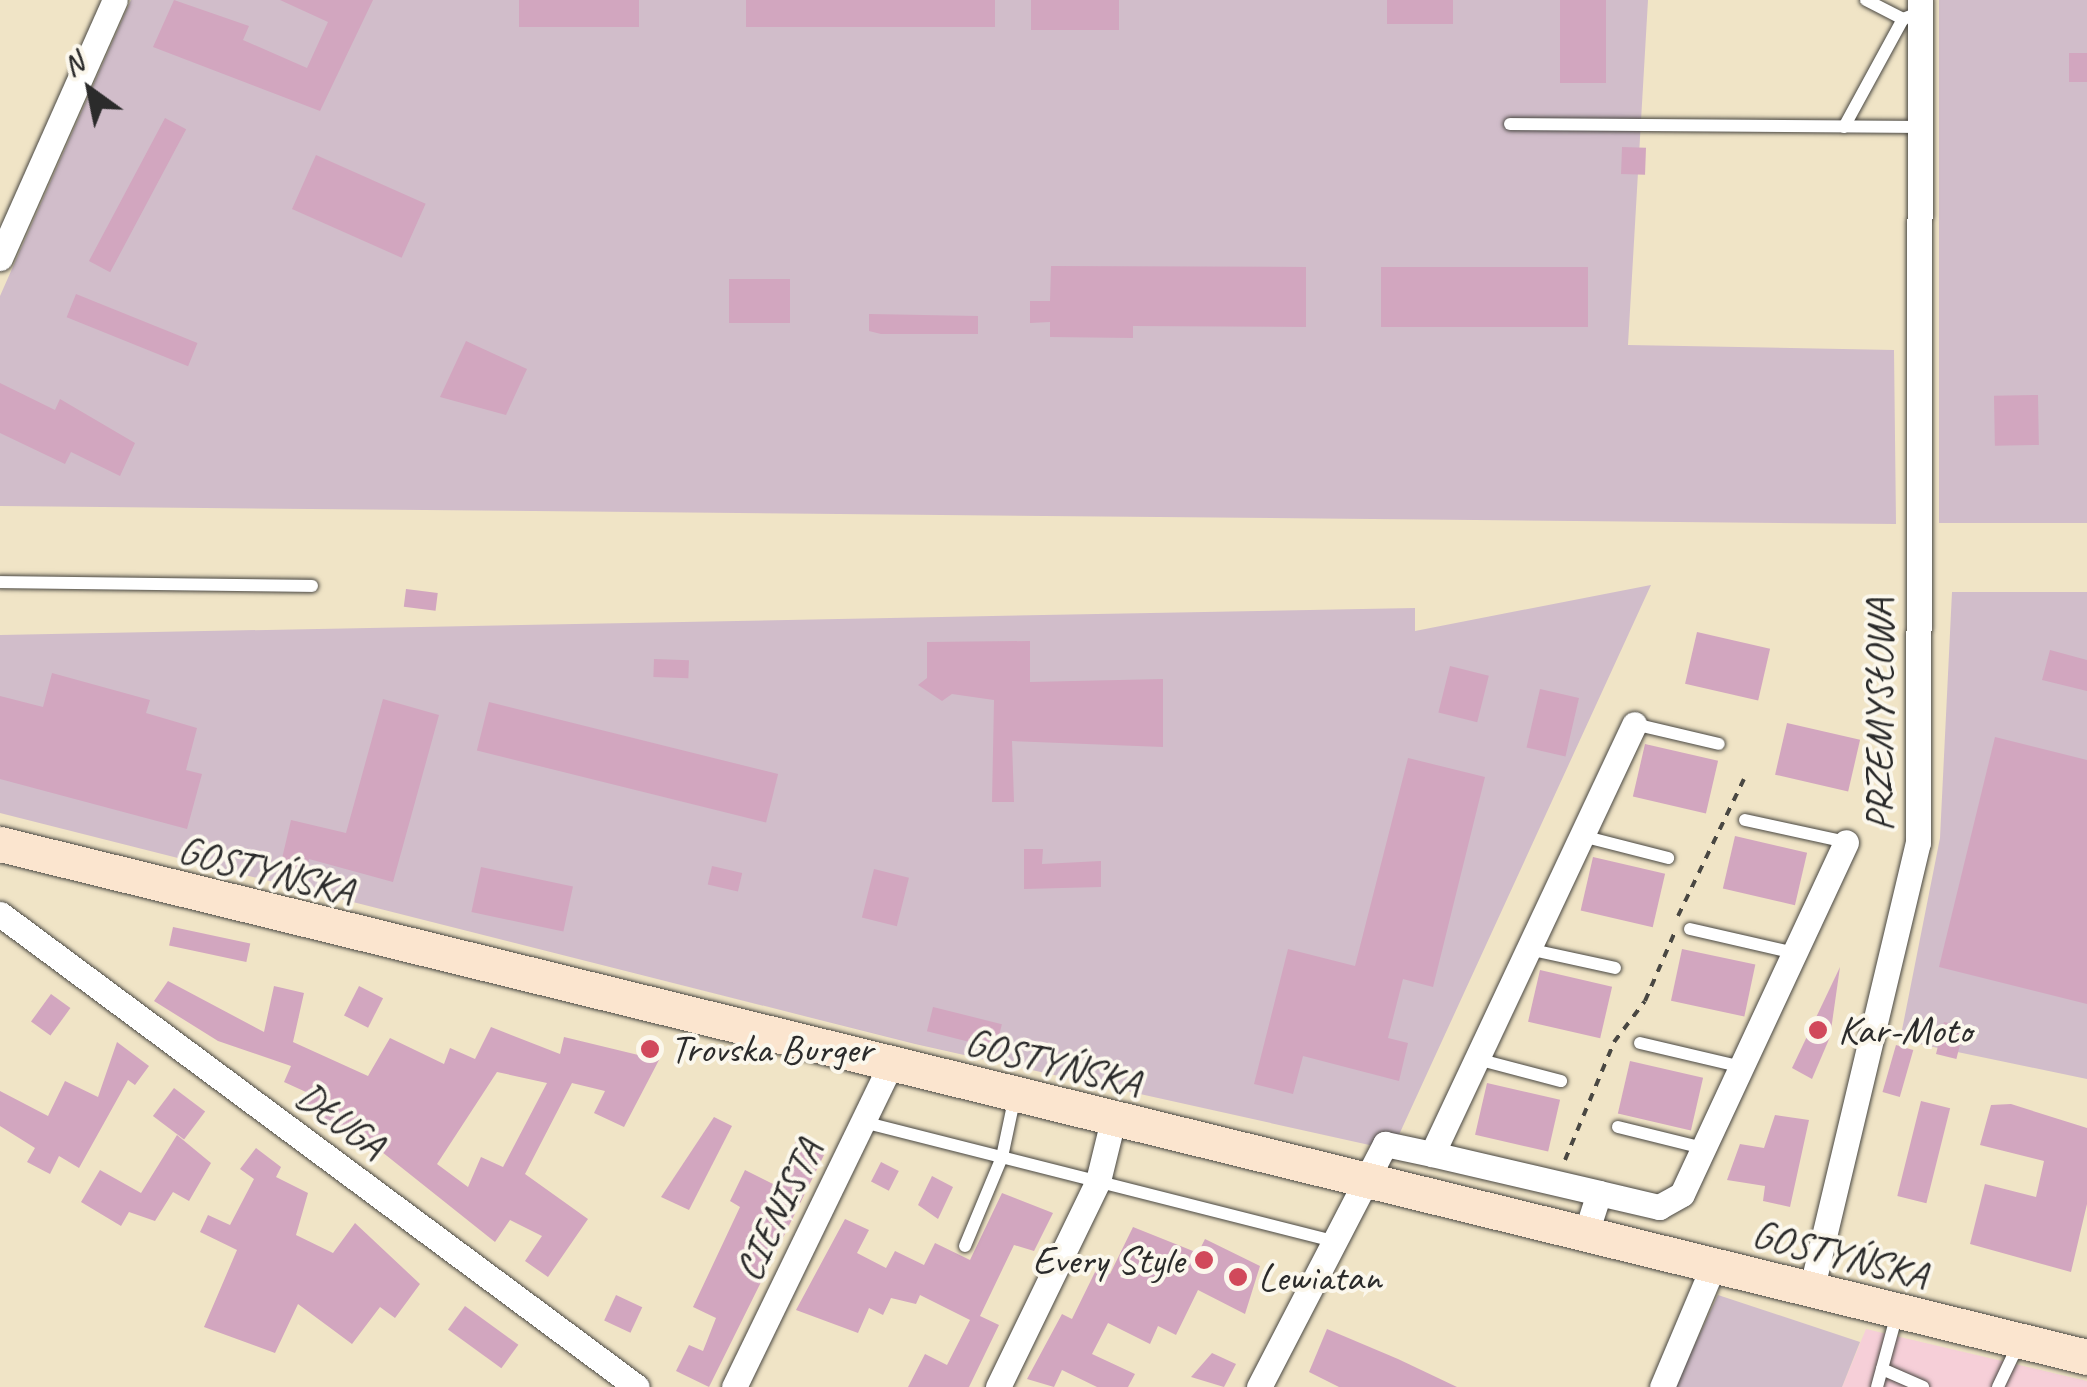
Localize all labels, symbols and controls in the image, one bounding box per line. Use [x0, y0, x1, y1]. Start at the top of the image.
north arrow [40, 40, 140, 140]
text: N [57, 45, 90, 84]
street label: PRZEMYSŁOWA [1855, 599, 1903, 831]
street label: GOSTYŃSKA [173, 825, 359, 915]
place label: Kar-Moto [1838, 1006, 1972, 1054]
street label: GOSTYŃSKA [960, 1017, 1146, 1107]
marker: Kar-Moto [1807, 1019, 1829, 1041]
place label: Trovska Burger [670, 1025, 872, 1073]
marker: Trovska Burger [639, 1038, 661, 1060]
street label: DŁUGA [287, 1071, 395, 1169]
street label: CIENISTA [723, 1132, 833, 1288]
street label: GOSTYŃSKA [1747, 1209, 1933, 1299]
place label: Every Style [1032, 1236, 1184, 1284]
marker: Every Style [1193, 1249, 1215, 1271]
place label: Lewiatan [1258, 1253, 1381, 1301]
marker: Lewiatan [1227, 1266, 1249, 1288]

